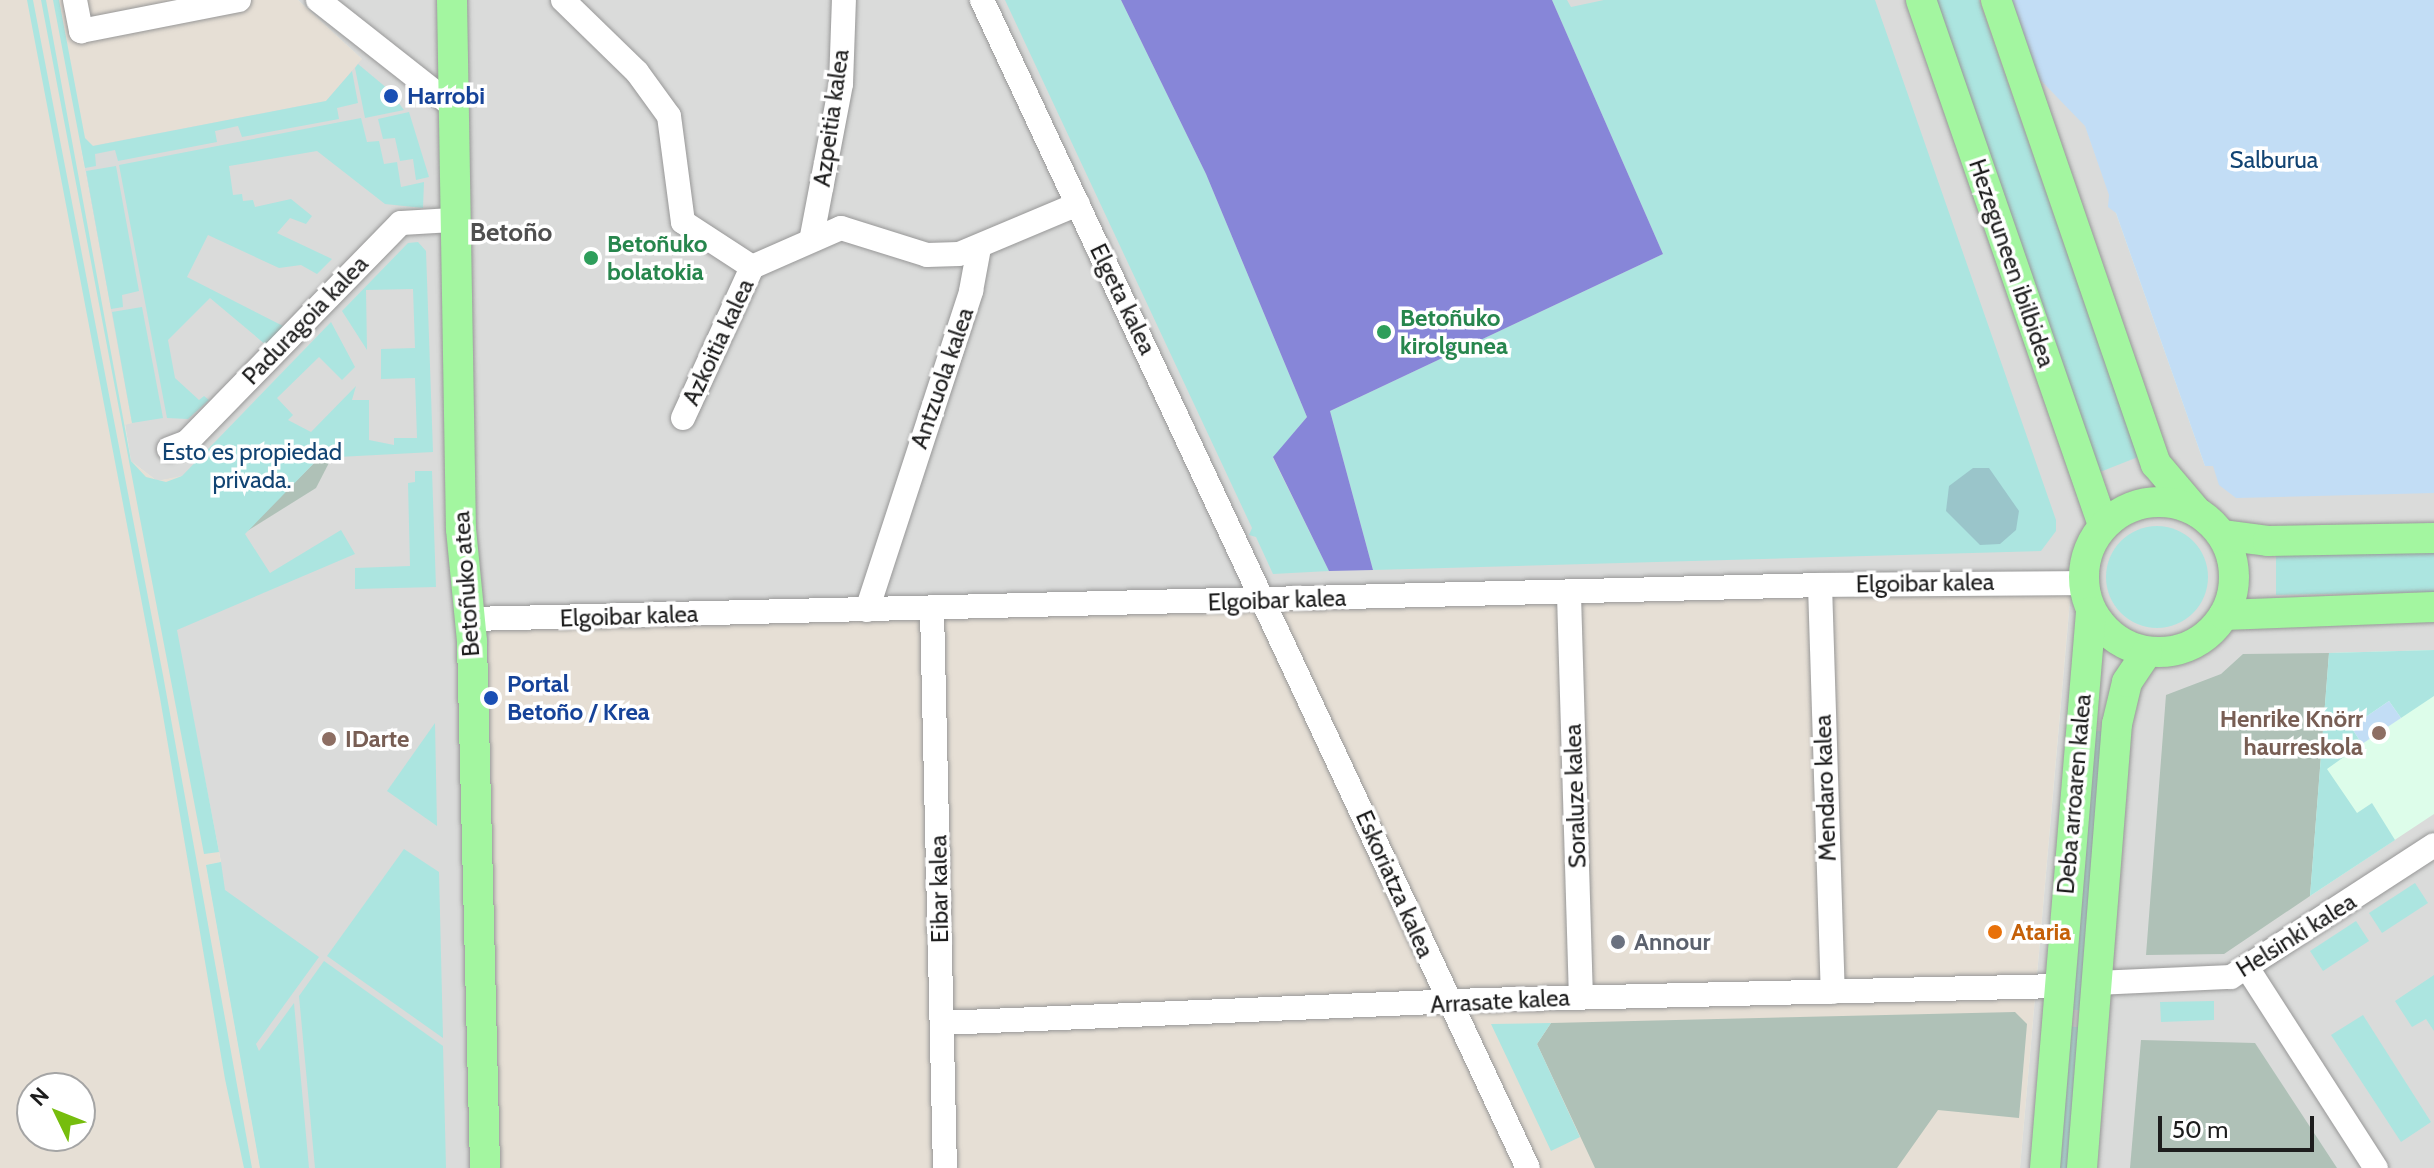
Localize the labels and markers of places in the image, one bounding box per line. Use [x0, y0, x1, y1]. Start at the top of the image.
place label: Harrobi [407, 82, 485, 110]
marker: Harrobi [382, 87, 400, 105]
place label: Betoñuko bolatokia [607, 230, 708, 286]
marker: Betoñuko bolatokia [582, 249, 600, 267]
place label: Betoñuko kirolgunea [1400, 304, 1508, 360]
marker: Betoñuko kirolgunea [1375, 323, 1393, 341]
place label: Portal Betoño / Krea [507, 670, 650, 726]
marker: Portal Betoño / Krea [482, 689, 500, 707]
place label: Henrike Knörr haurreskola [2220, 705, 2363, 761]
marker: Henrike Knörr haurreskola [2370, 724, 2388, 742]
place label: IDarte [345, 725, 409, 753]
marker: IDarte [320, 730, 338, 748]
place label: Ataria [2011, 918, 2071, 946]
marker: Ataria [1986, 923, 2004, 941]
place label: Annour [1634, 928, 1710, 956]
marker: Annour [1609, 933, 1627, 951]

